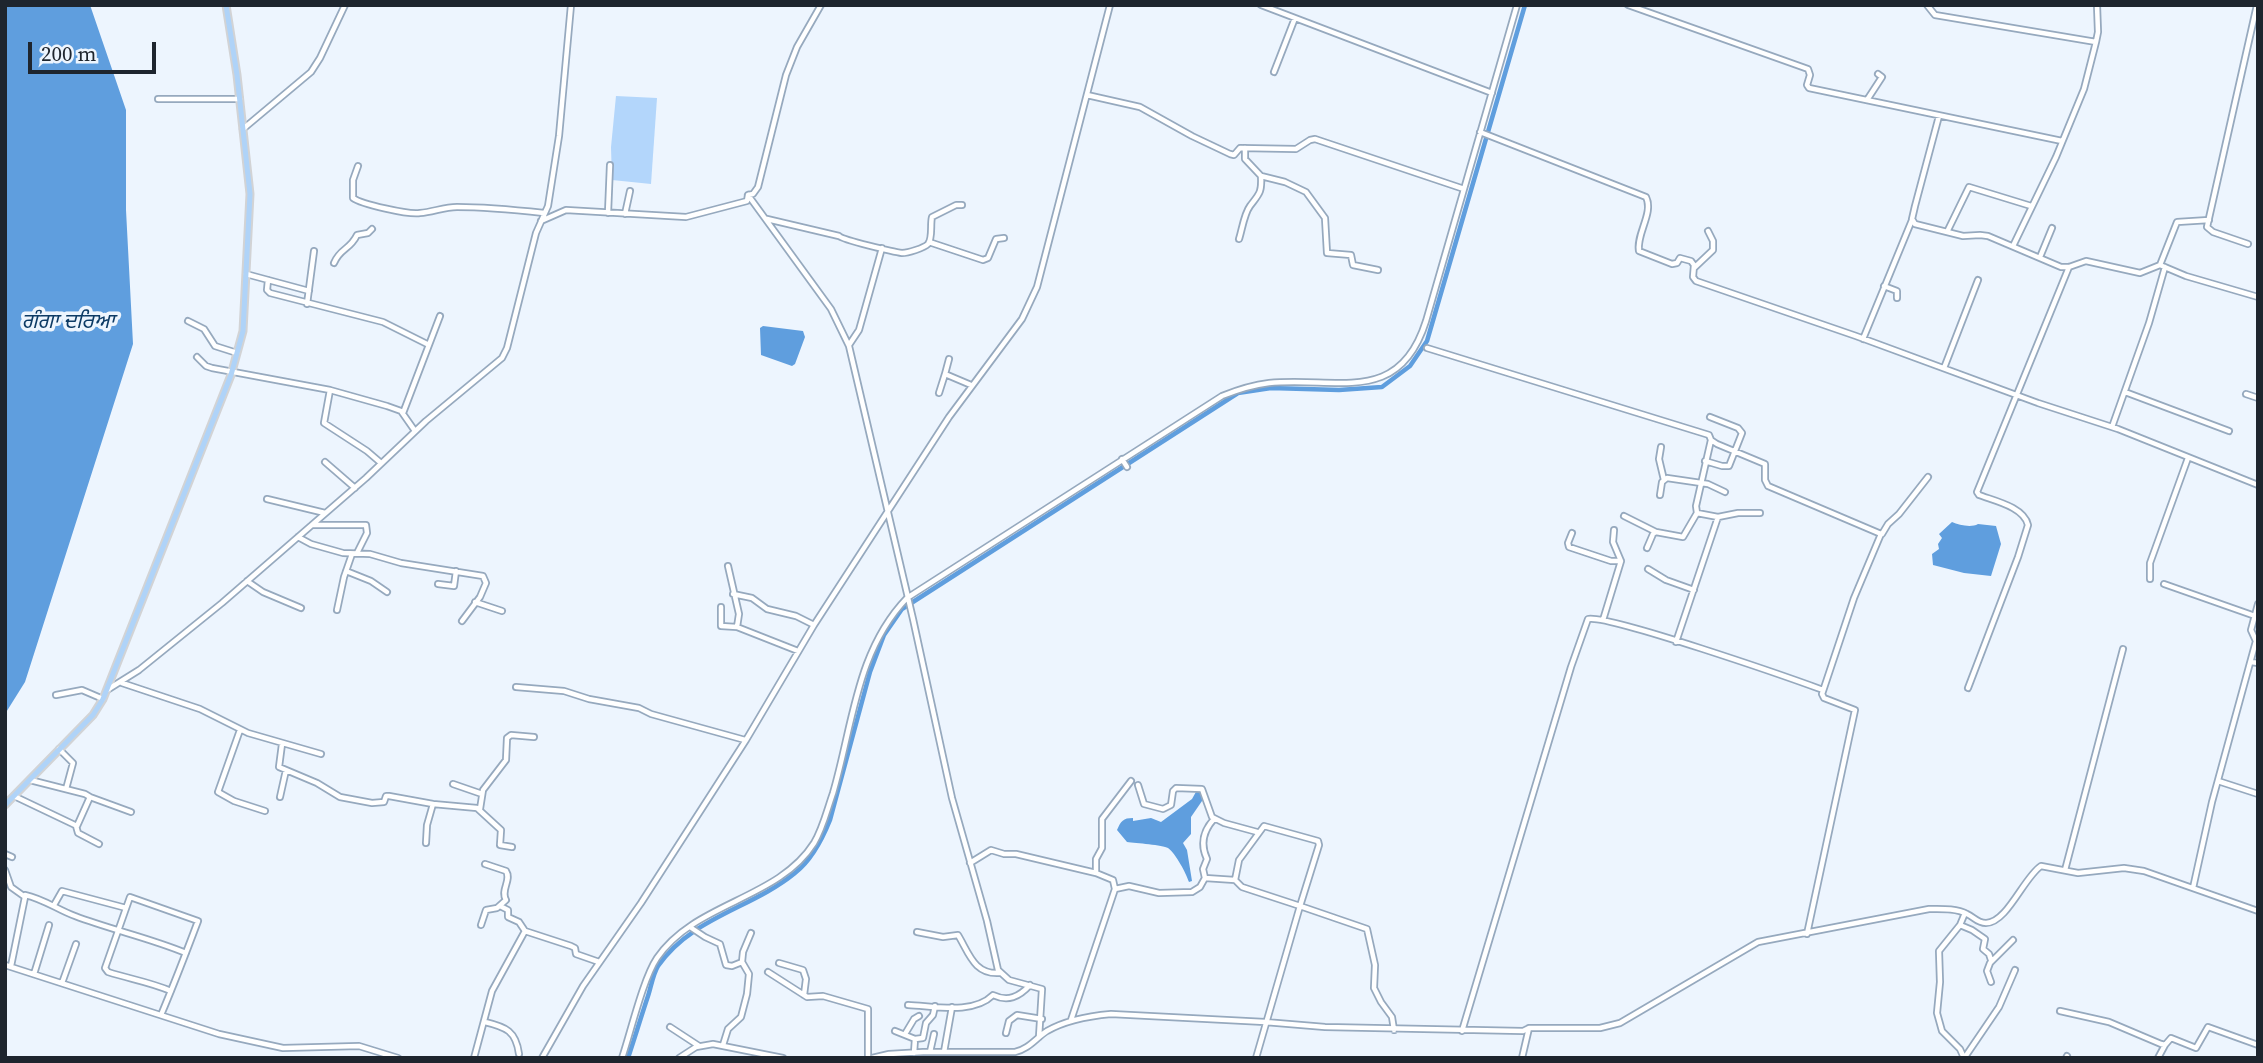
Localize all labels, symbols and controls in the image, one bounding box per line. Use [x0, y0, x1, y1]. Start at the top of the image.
scale bar [32, 28, 159, 72]
text: 200 m [41, 39, 96, 68]
water label: ਗੰਗਾ ਦਰਿਆ [22, 310, 114, 336]

